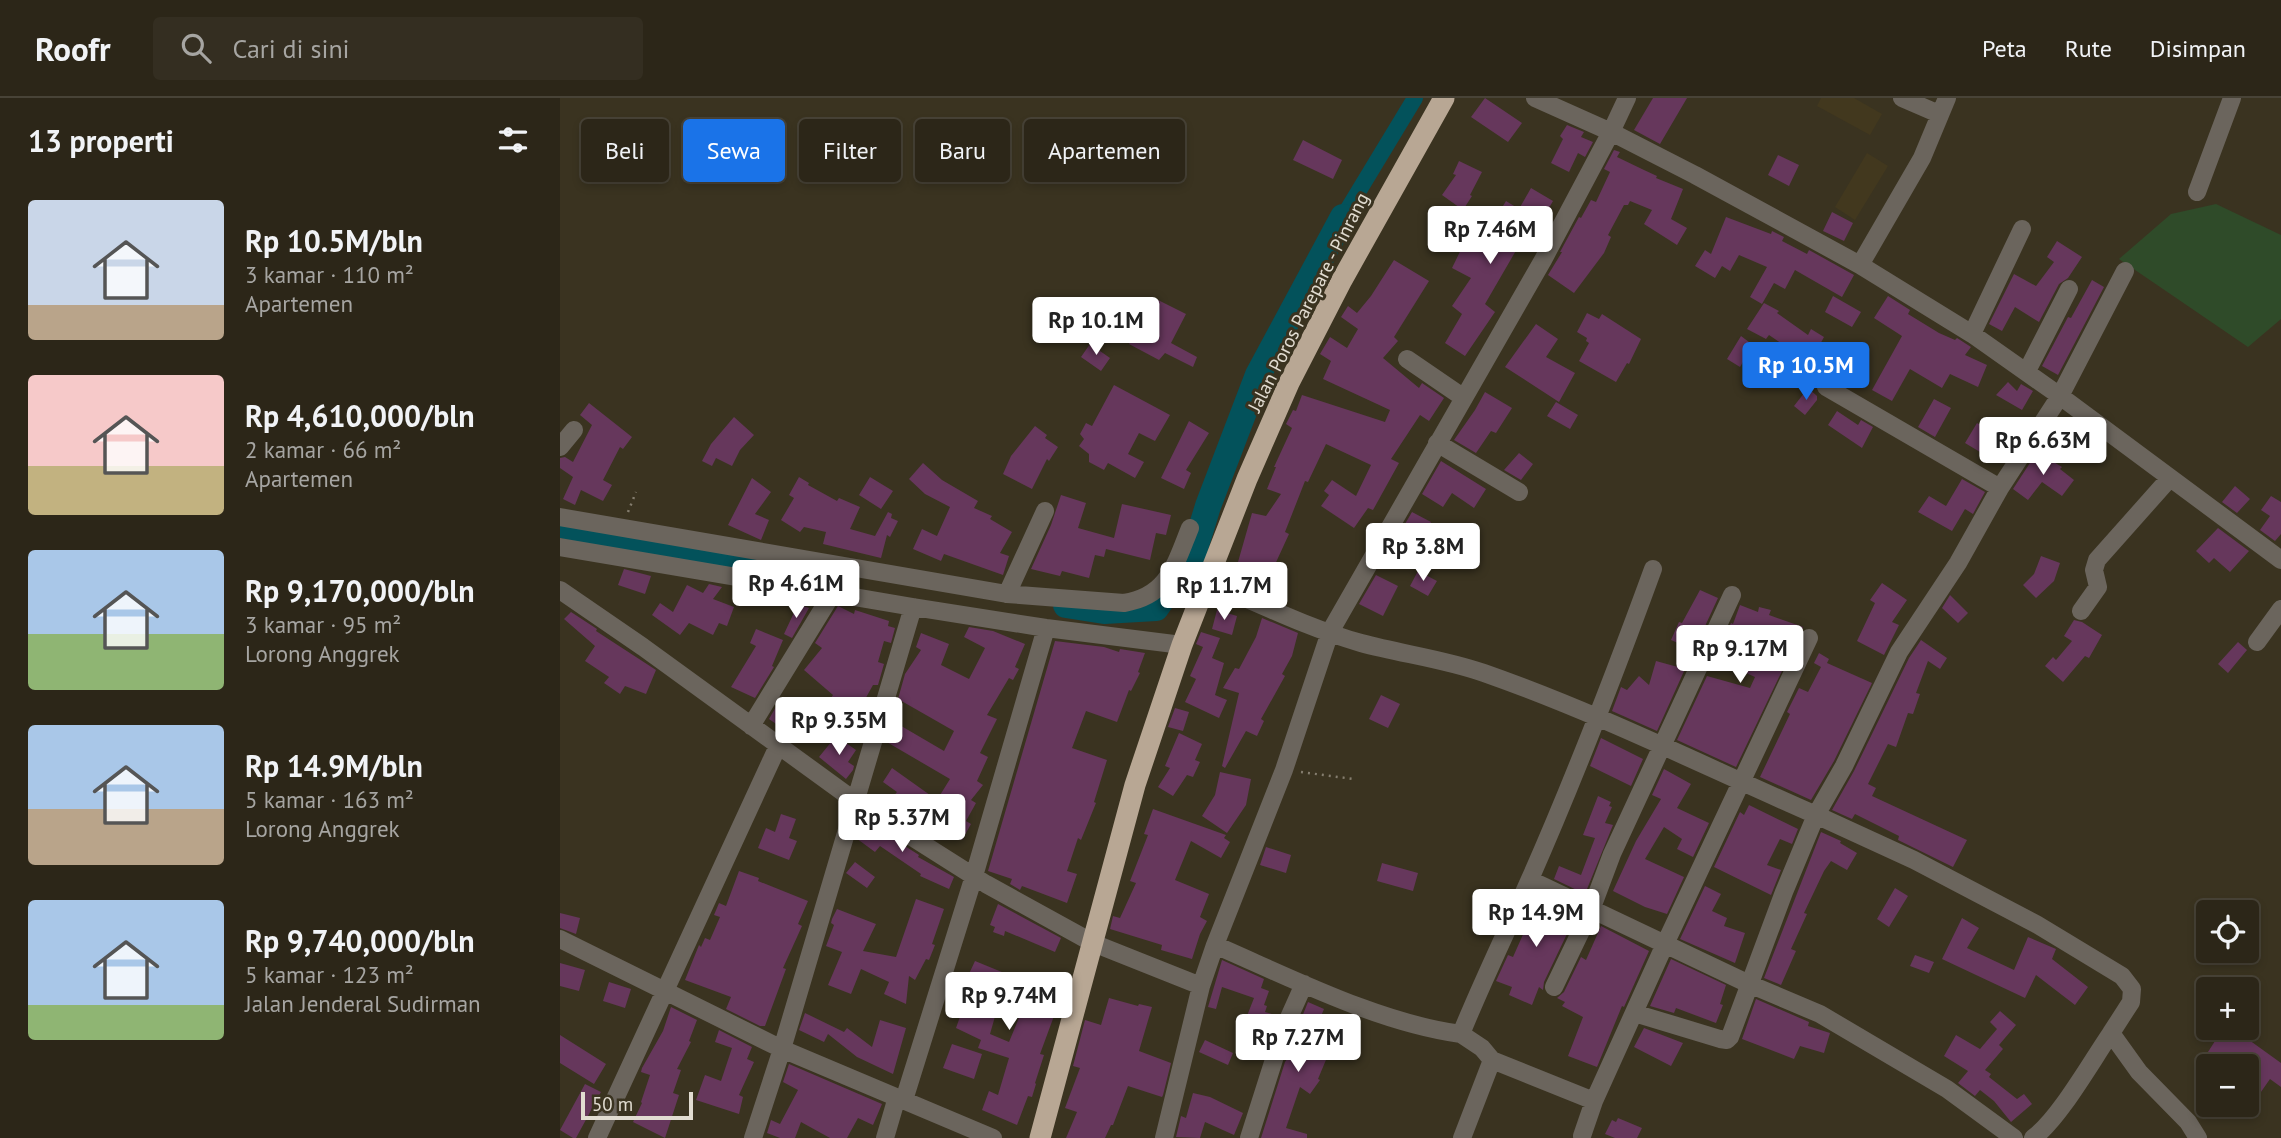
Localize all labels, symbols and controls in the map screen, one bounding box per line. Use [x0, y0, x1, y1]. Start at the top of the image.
search box [153, 17, 643, 80]
text: Roofr [35, 27, 111, 70]
icon: search [177, 29, 215, 67]
text: Cari di sini [233, 32, 350, 65]
text: Peta [1982, 33, 2027, 64]
text: Rute [2065, 33, 2112, 64]
text: Disimpan [2150, 33, 2246, 64]
chip: Beli [581, 119, 669, 182]
chip: Sewa [683, 119, 785, 182]
chip: Filter [799, 119, 901, 182]
chip: Baru [915, 119, 1010, 182]
chip: Apartemen [1024, 119, 1185, 182]
text: 13 properti [28, 121, 174, 160]
icon: filters [494, 121, 532, 159]
street label: Jalan Poros Parepare - Pinrang [1242, 188, 1374, 417]
pin: Rp 7.46M [1418, 206, 1562, 266]
text: Rp 7.46M [1444, 214, 1536, 243]
text: Rp 10.5M/bln [245, 221, 423, 260]
icon: home [84, 228, 168, 312]
text: 3 kamar · 110 m² [245, 260, 414, 289]
text: Apartemen [245, 289, 353, 318]
pin: Rp 10.1M [1024, 298, 1168, 357]
text: Rp 10.1M [1048, 305, 1144, 334]
pin: Rp 10.5M [1734, 342, 1878, 402]
text: Rp 10.5M [1758, 350, 1854, 379]
text: Rp 4,610,000/bln [245, 396, 475, 435]
icon: home [84, 403, 168, 487]
pin: Rp 6.63M [1971, 418, 2115, 477]
text: Rp 6.63M [1995, 425, 2091, 454]
text: 2 kamar · 66 m² [245, 435, 401, 464]
text: Apartemen [245, 464, 353, 493]
pin: Rp 3.8M [1358, 524, 1488, 583]
text: Rp 3.8M [1382, 531, 1464, 560]
pin: Rp 4.61M [724, 560, 868, 620]
pin: Rp 11.7M [1152, 562, 1296, 622]
text: Rp 4.61M [748, 568, 844, 597]
text: Rp 11.7M [1176, 570, 1272, 599]
text: Rp 9,170,000/bln [245, 571, 475, 610]
icon: home [84, 578, 168, 662]
text: 3 kamar · 95 m² [245, 610, 401, 639]
pin: Rp 9.17M [1668, 626, 1812, 685]
text: Rp 9.17M [1692, 633, 1788, 662]
text: Lorong Anggrek [245, 639, 400, 668]
pin: Rp 9.35M [767, 698, 911, 757]
text: Rp 9.35M [791, 705, 887, 734]
text: Rp 14.9M/bln [245, 746, 423, 785]
icon: home [84, 753, 168, 837]
text: 5 kamar · 163 m² [245, 785, 414, 814]
pin: Rp 5.37M [830, 794, 974, 854]
text: Rp 5.37M [854, 802, 950, 831]
text: Lorong Anggrek [245, 814, 400, 843]
pin: Rp 14.9M [1464, 890, 1608, 949]
text: Rp 14.9M [1488, 897, 1584, 926]
map controls [2196, 900, 2259, 1117]
button: locate [2196, 900, 2259, 963]
text: Rp 9,740,000/bln [245, 921, 475, 960]
icon: home [84, 928, 168, 1012]
text: 5 kamar · 123 m² [245, 960, 414, 989]
pin: Rp 9.74M [937, 972, 1081, 1032]
button: + [2196, 977, 2259, 1040]
text: Rp 9.74M [961, 980, 1057, 1009]
text: Jalan Jenderal Sudirman [245, 989, 481, 1018]
pin: Rp 7.27M [1226, 1014, 1370, 1074]
text: Rp 7.27M [1252, 1022, 1344, 1051]
button: − [2196, 1054, 2259, 1117]
scale bar [581, 1089, 693, 1121]
text: 50 m [592, 1092, 633, 1116]

